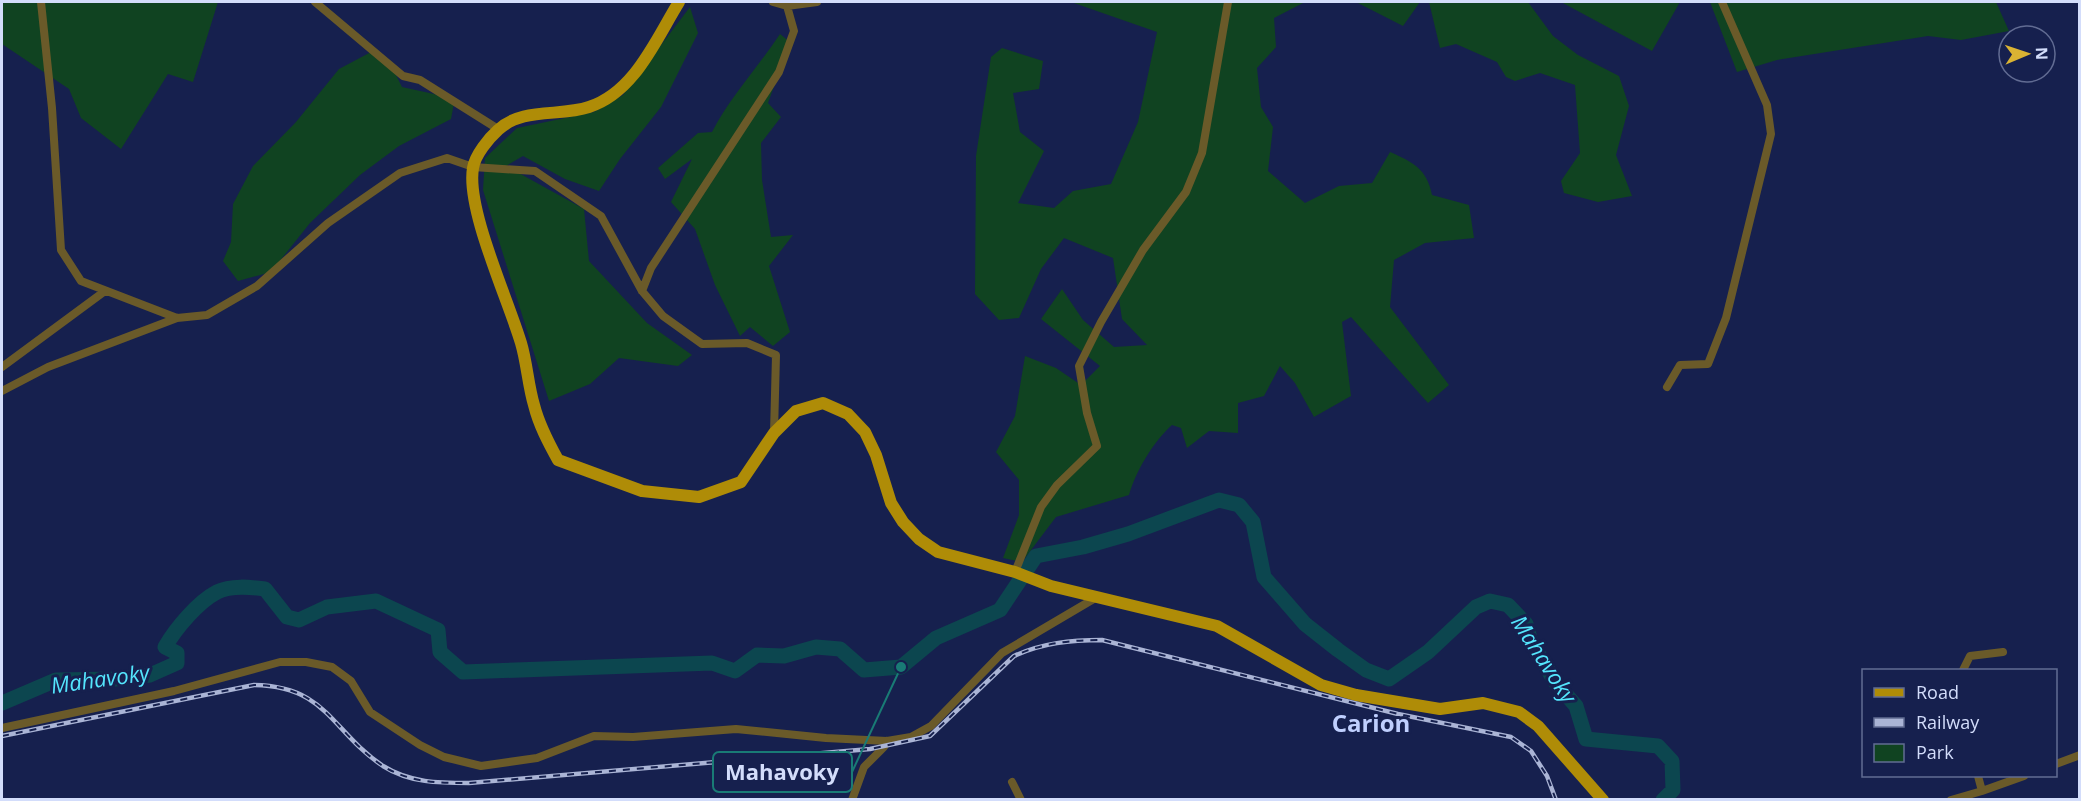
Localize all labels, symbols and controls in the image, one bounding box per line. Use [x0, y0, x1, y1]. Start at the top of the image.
north arrow [1997, 24, 2057, 84]
text: N [2031, 47, 2053, 60]
water label: Mahavoky [1505, 609, 1585, 710]
water label: Mahavoky [49, 656, 153, 700]
legend [1862, 669, 2057, 777]
text: Road [1916, 680, 1959, 704]
district label: Carion [1332, 706, 1410, 739]
text: Railway [1916, 710, 1980, 734]
text: Park [1916, 740, 1954, 764]
callout: Mahavoky [713, 752, 852, 792]
text: Mahavoky [725, 756, 840, 786]

